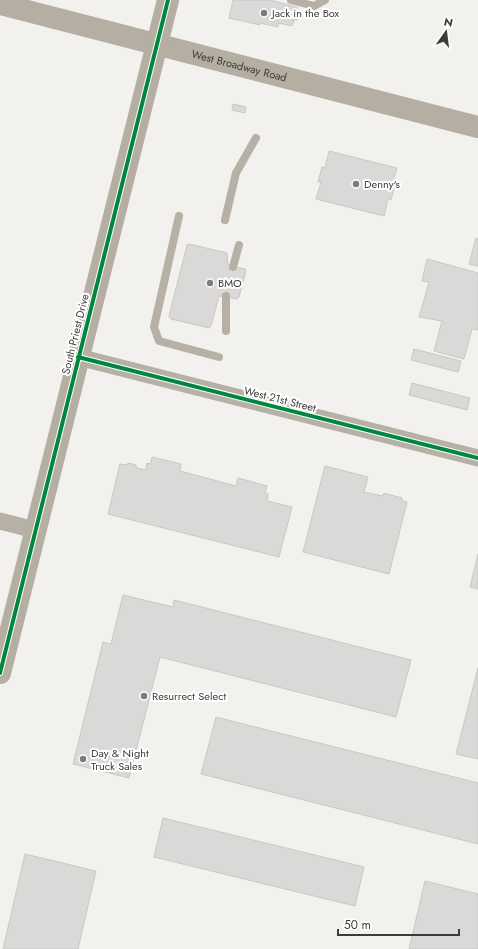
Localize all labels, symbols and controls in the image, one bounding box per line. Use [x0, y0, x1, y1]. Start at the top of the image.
place label: Jack in the Box [270, 5, 340, 21]
marker: Jack in the Box [259, 8, 269, 18]
north arrow [426, 12, 466, 52]
text: N [442, 13, 455, 31]
street label: West Broadway Road [190, 46, 289, 86]
place label: Denny's [364, 176, 401, 192]
marker: Denny's [351, 179, 361, 189]
place label: BMO [218, 275, 242, 291]
marker: BMO [205, 278, 215, 288]
street label: South Priest Drive [57, 292, 93, 376]
street label: West 21st Street [242, 382, 318, 416]
place label: Resurrect Select [152, 688, 226, 704]
marker: Resurrect Select [139, 691, 149, 701]
place label: Day & Night Truck Sales [91, 745, 149, 774]
marker: Day & Night Truck Sales [78, 754, 88, 764]
scale bar [338, 911, 459, 937]
text: 50 m [344, 916, 371, 934]

